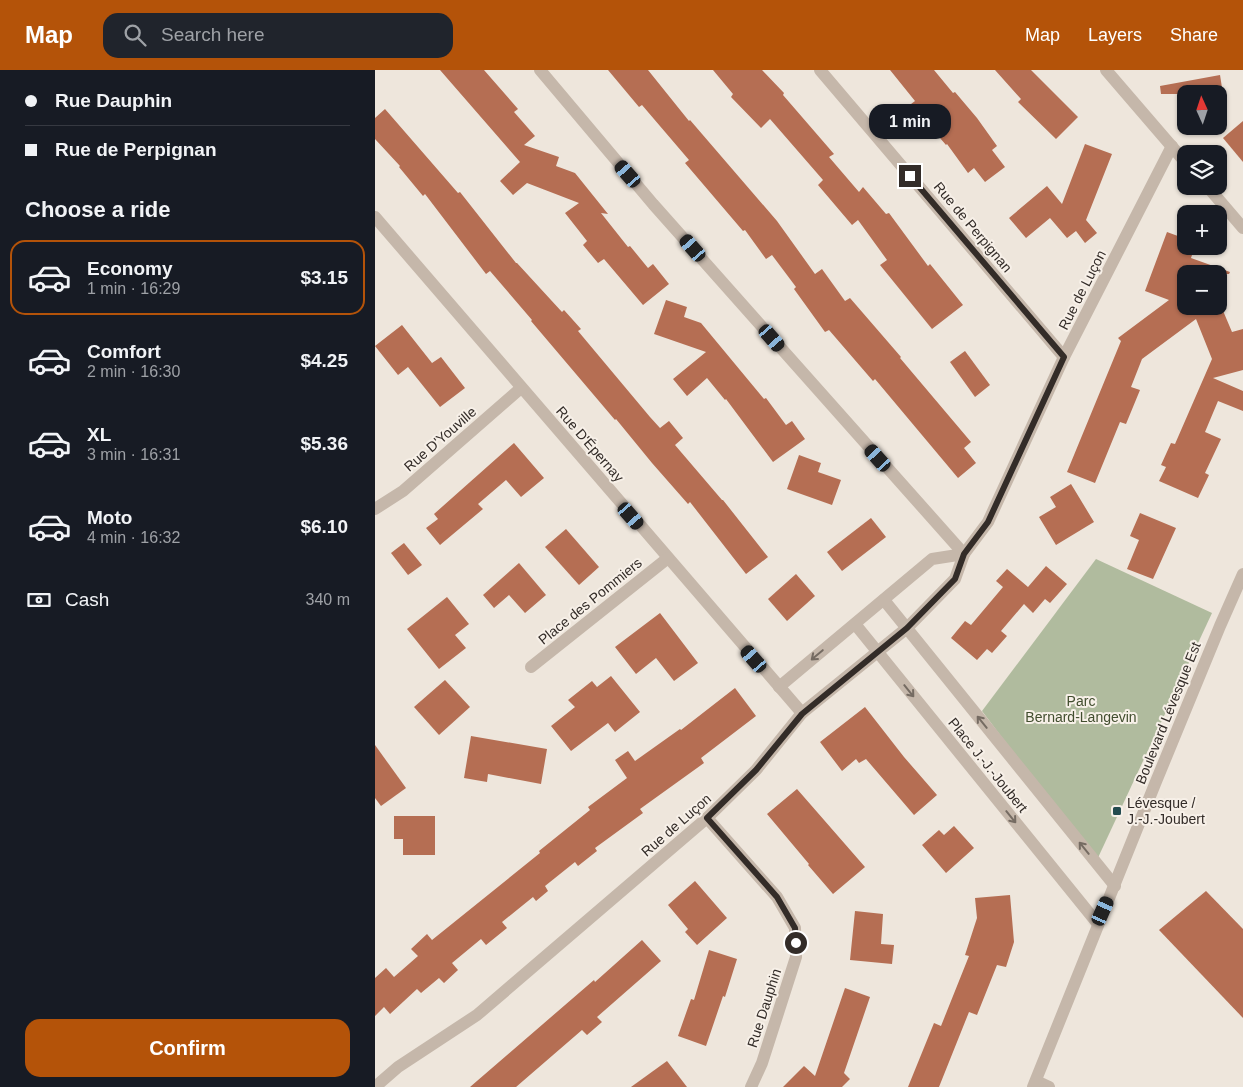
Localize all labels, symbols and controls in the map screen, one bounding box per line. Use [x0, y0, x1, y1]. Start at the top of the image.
search box [103, 13, 453, 58]
text: Map [25, 21, 73, 48]
icon: search [121, 21, 149, 49]
text: Search here [161, 24, 265, 45]
text: Map [1025, 25, 1060, 45]
text: Layers [1088, 25, 1142, 45]
text: Share [1170, 25, 1218, 45]
north arrow [1177, 85, 1227, 135]
map controls [1177, 85, 1227, 315]
text: Rue Dauphin [55, 90, 172, 111]
callout: 1 min [869, 104, 951, 138]
text: 1 min [889, 113, 931, 130]
text: Rue de Perpignan [55, 139, 217, 160]
button: layers [1177, 145, 1227, 195]
car [612, 158, 643, 190]
route end [899, 165, 921, 187]
street label: Rue de Perpignan [931, 179, 1015, 275]
text: Choose a ride [25, 197, 170, 222]
button: + [1177, 205, 1227, 255]
car [677, 232, 708, 264]
street label: Rue de Luçon [1055, 248, 1109, 332]
icon: car [27, 255, 72, 300]
text: Economy [87, 258, 173, 279]
button: − [1177, 265, 1227, 315]
text: $3.15 [300, 267, 348, 288]
text: 1 min · 16:29 [87, 280, 180, 297]
car [756, 322, 787, 354]
icon: car [27, 338, 72, 383]
text: Comfort [87, 341, 161, 362]
text: $4.25 [300, 350, 348, 371]
text: 2 min · 16:30 [87, 363, 180, 380]
street label: Rue D'Youville [401, 403, 479, 475]
street label: Rue D'Épernay [553, 403, 627, 485]
icon: car [27, 421, 72, 466]
text: XL [87, 424, 111, 445]
text: $5.36 [300, 433, 348, 454]
car [862, 442, 893, 474]
text: 3 min · 16:31 [87, 446, 180, 463]
car [615, 500, 646, 532]
icon: car [27, 504, 72, 549]
text: Moto [87, 507, 132, 528]
text: $6.10 [300, 516, 348, 537]
text: 4 min · 16:32 [87, 529, 180, 546]
street label: Place des Pommiers [535, 554, 645, 648]
icon: cash [25, 586, 53, 614]
text: Cash [65, 589, 109, 610]
text: 340 m [306, 591, 350, 608]
street label: Boulevard Lévesque Est [1132, 640, 1204, 786]
car [738, 643, 769, 675]
one-way arrow [811, 650, 824, 661]
one-way arrow [903, 684, 914, 697]
park label: Parc Bernard-Langevin [1025, 693, 1137, 725]
street label: Place J.-J.-Joubert [945, 715, 1031, 815]
one-way arrow [976, 716, 987, 729]
street label: Rue de Luçon [638, 790, 714, 860]
place label: Lévesque / J.-J.-Joubert [1127, 795, 1205, 827]
marker: Lévesque / J.-J.-Joubert [1111, 805, 1123, 817]
one-way arrow [1006, 810, 1017, 823]
one-way arrow [1079, 842, 1090, 855]
car [1090, 894, 1115, 928]
route start [785, 932, 807, 954]
street label: Rue Dauphin [744, 967, 784, 1049]
button: Confirm [25, 1019, 350, 1077]

